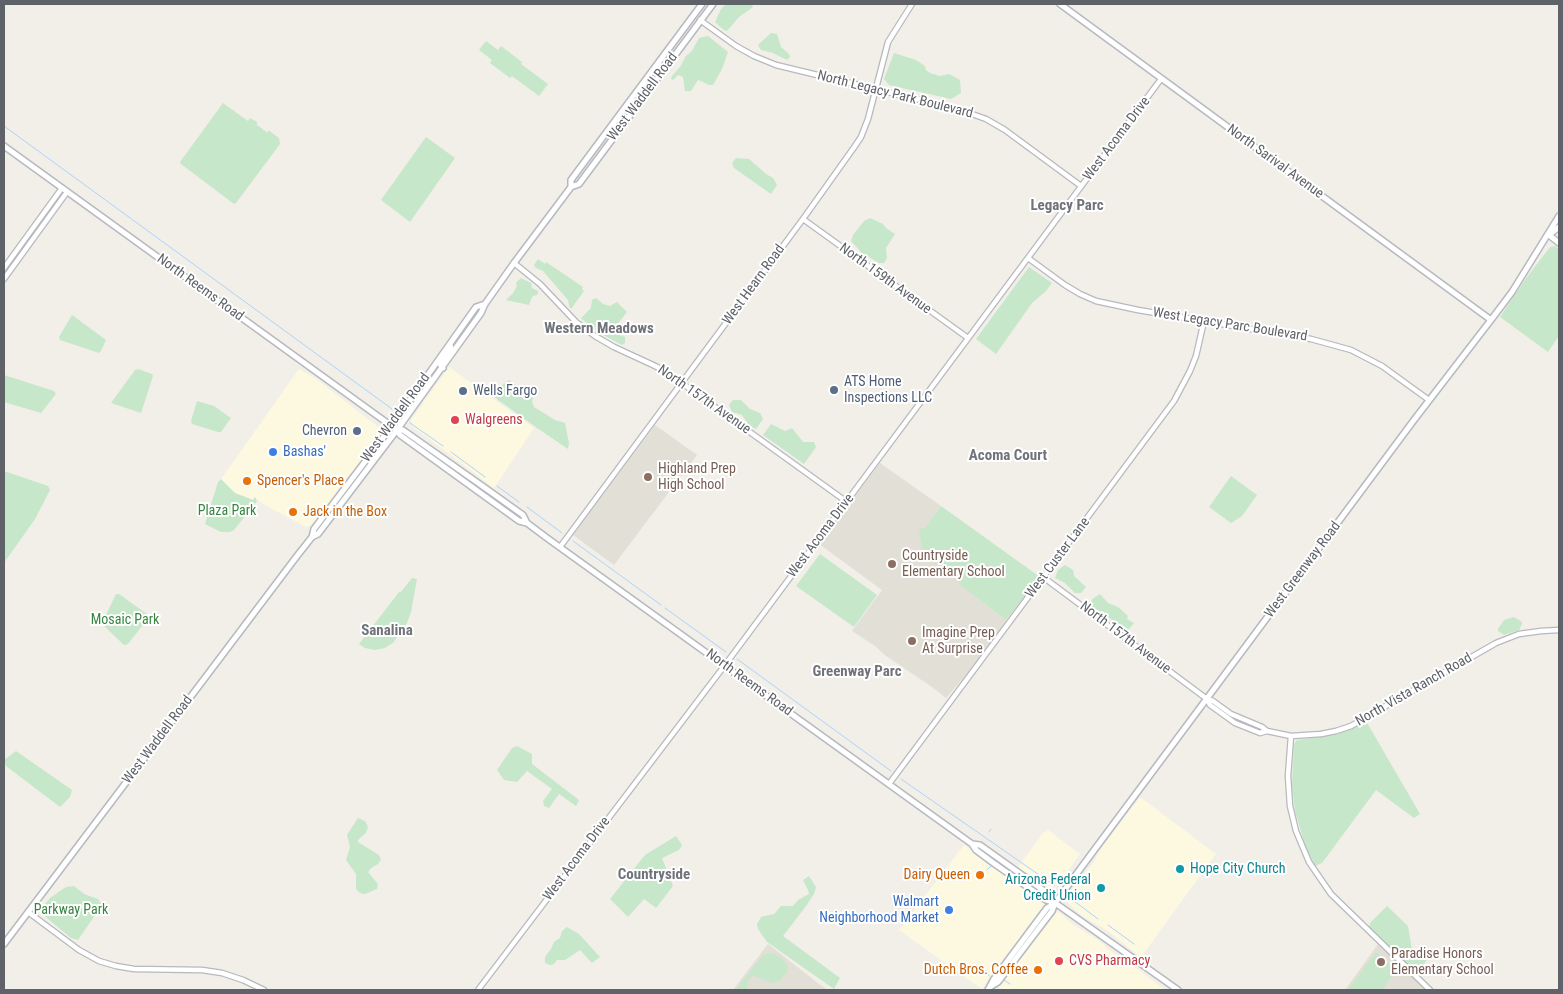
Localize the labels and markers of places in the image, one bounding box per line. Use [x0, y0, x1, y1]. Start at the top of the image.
place label: ATS Home Inspections LLC [844, 374, 932, 407]
place label: Wells Fargo [473, 383, 537, 399]
marker: ATS Home Inspections LLC [828, 384, 840, 396]
marker: Wells Fargo [457, 385, 469, 397]
place label: Walgreens [465, 412, 523, 428]
marker: Walgreens [449, 414, 461, 426]
place label: Chevron [302, 423, 347, 439]
marker: Chevron [351, 425, 363, 437]
place label: Bashas' [283, 444, 326, 460]
marker: Bashas' [267, 446, 279, 458]
place label: Highland Prep High School [658, 461, 736, 494]
marker: Highland Prep High School [642, 471, 654, 483]
place label: Spencer's Place [257, 473, 344, 489]
marker: Spencer's Place [241, 475, 253, 487]
place label: Jack in the Box [303, 504, 387, 520]
marker: Jack in the Box [287, 506, 299, 518]
place label: Countryside Elementary School [902, 548, 1005, 580]
marker: Countryside Elementary School [886, 558, 898, 570]
place label: Imagine Prep At Surprise [922, 625, 995, 658]
marker: Imagine Prep At Surprise [906, 635, 918, 647]
place label: Hope City Church [1190, 861, 1286, 877]
marker: Hope City Church [1174, 863, 1186, 875]
place label: Dairy Queen [904, 867, 970, 883]
marker: Dairy Queen [974, 869, 986, 881]
place label: Arizona Federal Credit Union [1005, 872, 1091, 904]
marker: Arizona Federal Credit Union [1095, 882, 1107, 894]
place label: Walmart Neighborhood Market [819, 894, 939, 926]
marker: Walmart Neighborhood Market [943, 904, 955, 916]
place label: Paradise Honors Elementary School [1391, 946, 1494, 979]
place label: CVS Pharmacy [1069, 953, 1150, 969]
marker: CVS Pharmacy [1053, 955, 1065, 967]
marker: Paradise Honors Elementary School [1375, 956, 1387, 968]
place label: Dutch Bros. Coffee [924, 962, 1028, 978]
marker: Dutch Bros. Coffee [1032, 964, 1044, 976]

